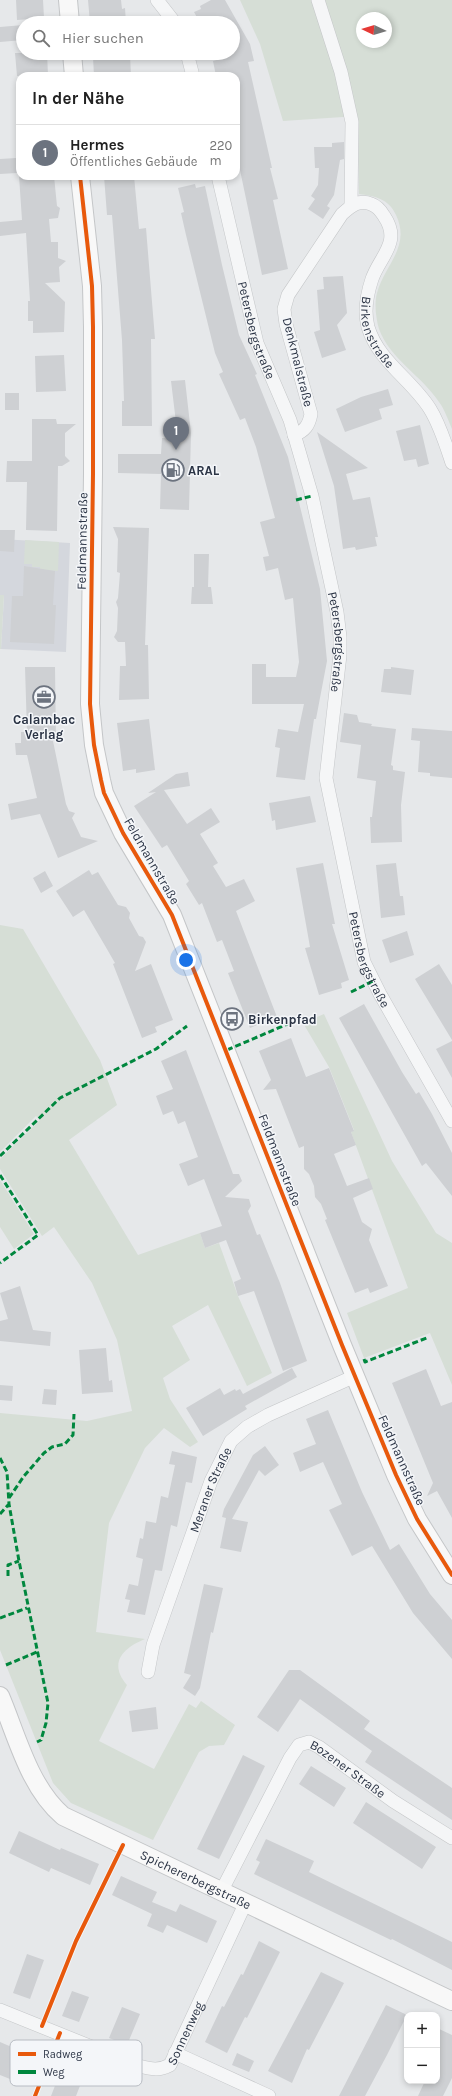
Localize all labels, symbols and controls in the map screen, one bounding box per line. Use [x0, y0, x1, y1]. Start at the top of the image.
north arrow [356, 12, 392, 48]
search box [16, 16, 240, 60]
icon: search [30, 27, 52, 49]
text: Hier suchen [62, 29, 144, 47]
text: In der Nähe [32, 88, 124, 108]
text: Hermes [70, 136, 125, 154]
text: 220 m [210, 138, 232, 168]
text: 1 [43, 145, 47, 160]
text: Öffentliches Gebäude [70, 154, 198, 169]
street label: Petersbergstraße [235, 280, 279, 381]
street label: Birkenstraße [359, 295, 398, 371]
street label: Denkmalstraße [280, 316, 316, 409]
pin: 1 [163, 417, 189, 450]
fuel station icon: ARAL [160, 457, 186, 483]
place label: ARAL [188, 463, 220, 478]
street label: Feldmannstraße [74, 492, 90, 590]
street label: Petersbergstraße [325, 590, 348, 693]
office icon: Calambac Verlag [31, 684, 57, 710]
place label: Calambac Verlag [13, 712, 75, 742]
street label: Feldmannstraße [121, 815, 183, 907]
street label: Petersbergstraße [346, 910, 394, 1010]
your location [176, 950, 196, 970]
bus stop icon: Birkenpfad [219, 1006, 245, 1032]
place label: Birkenpfad [248, 1012, 317, 1027]
street label: Feldmannstraße [255, 1112, 305, 1209]
street label: Feldmannstraße [375, 1412, 429, 1508]
street label: Meraner Straße [186, 1444, 234, 1534]
street label: Bozener Straße [308, 1736, 389, 1801]
street label: Spichererbergstraße [138, 1846, 254, 1912]
street label: Sonnenweg [164, 1998, 206, 2067]
map controls [404, 2012, 440, 2084]
button: + [404, 2012, 440, 2048]
legend [10, 2040, 142, 2086]
text: Radweg [43, 2048, 83, 2061]
button: − [404, 2048, 440, 2084]
text: Weg [43, 2066, 65, 2079]

